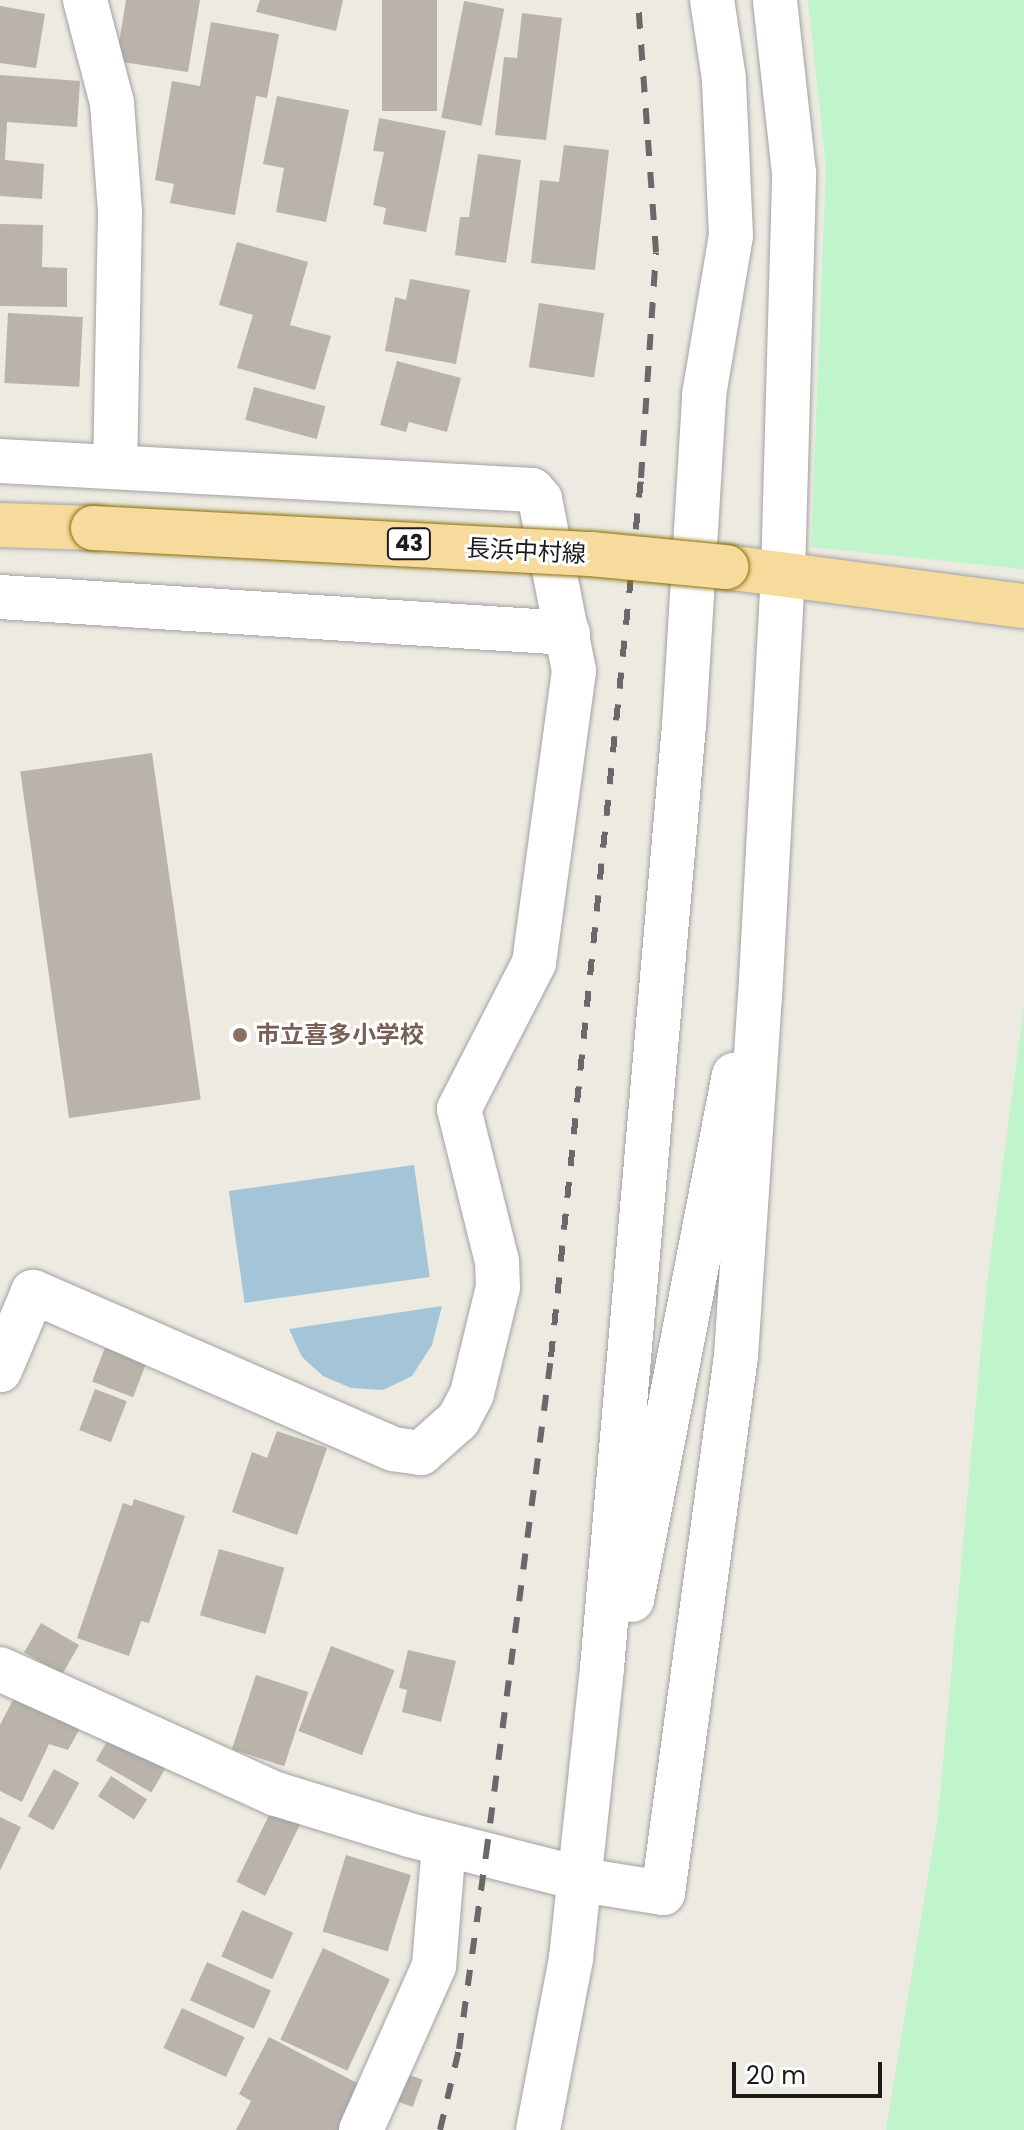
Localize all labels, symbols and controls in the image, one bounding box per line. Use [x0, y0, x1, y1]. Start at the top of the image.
road number: 43 [385, 526, 433, 562]
street label: 長浜中村線 [465, 533, 587, 569]
place label: 市立喜多小学校 [256, 1021, 424, 1049]
marker: 市立喜多小学校 [231, 1026, 249, 1044]
scale bar [736, 2046, 886, 2096]
text: 20 m [746, 2059, 806, 2092]

